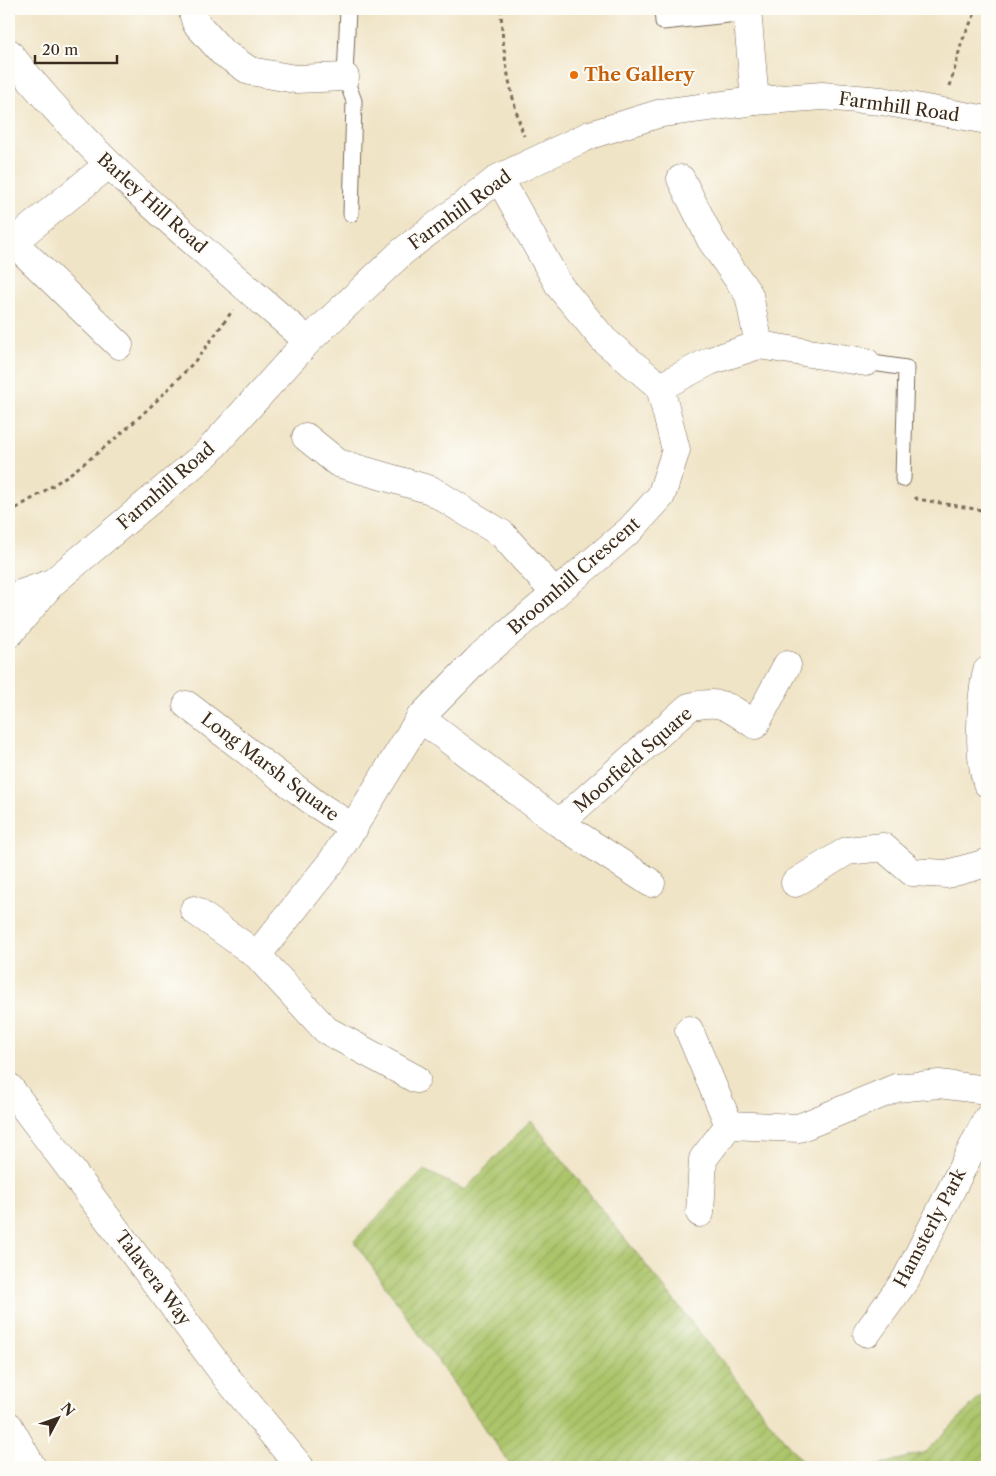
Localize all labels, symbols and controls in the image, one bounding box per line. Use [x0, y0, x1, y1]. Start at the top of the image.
scale bar [35, 32, 118, 64]
text: 20 m [42, 40, 78, 59]
place label: The Gallery [584, 64, 695, 86]
marker: The Gallery [568, 69, 580, 81]
street label: Farmhill Road [837, 88, 961, 126]
street label: Barley Hill Road [93, 148, 211, 258]
street label: Farmhill Road [404, 165, 516, 255]
street label: Farmhill Road [113, 438, 219, 534]
street label: Broomhill Crescent [504, 512, 645, 639]
street label: Moorfield Square [569, 703, 697, 817]
street label: Long Marsh Square [197, 708, 343, 826]
street label: Hamsterly Park [889, 1163, 971, 1291]
street label: Talavera Way [110, 1226, 196, 1331]
north arrow [32, 1394, 82, 1444]
text: N [57, 1399, 79, 1420]

